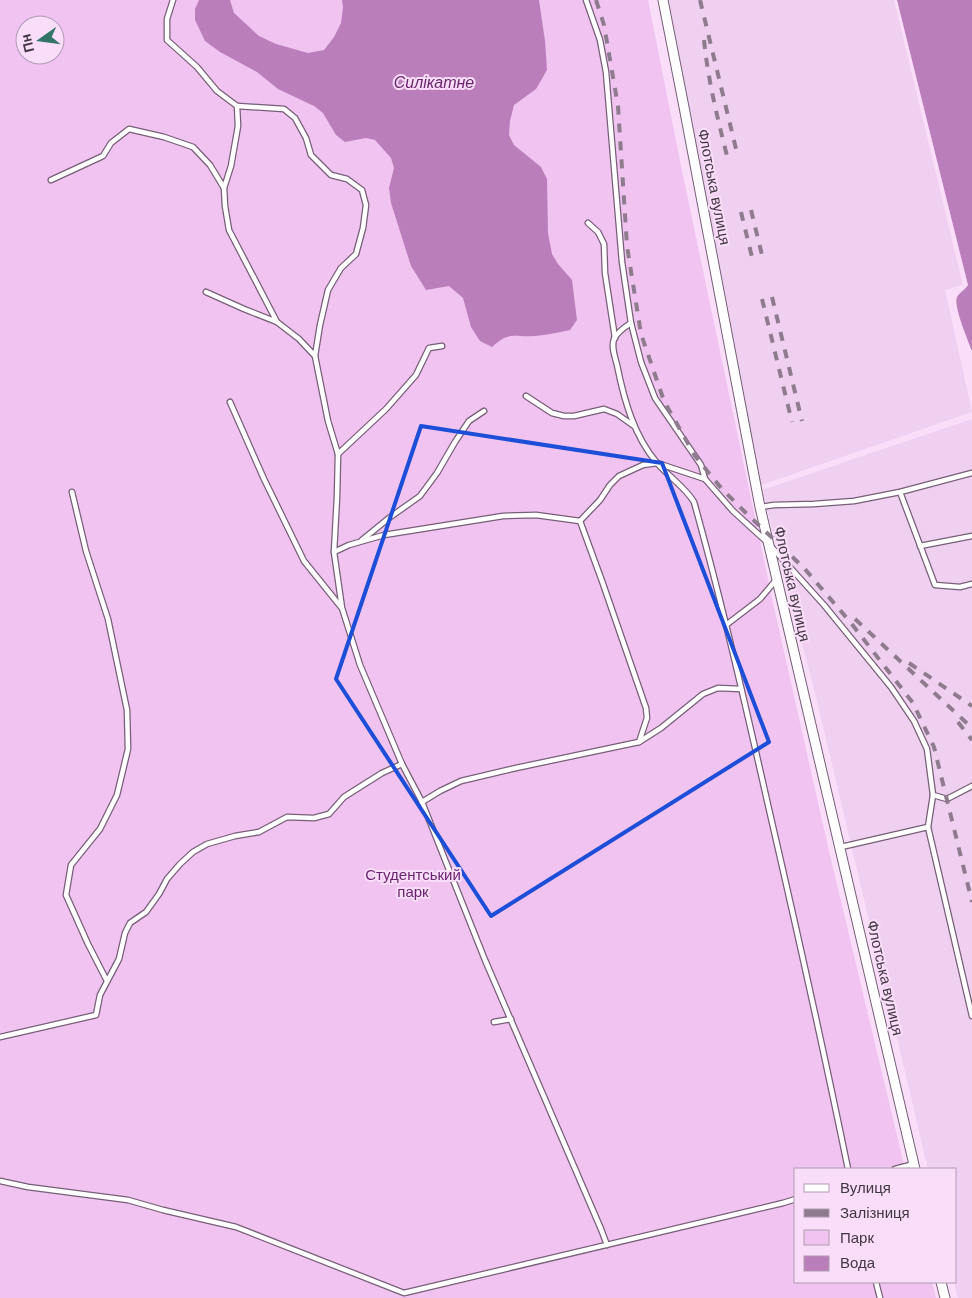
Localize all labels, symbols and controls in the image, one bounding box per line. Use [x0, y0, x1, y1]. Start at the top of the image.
north arrow [15, 15, 65, 65]
text: Пн [16, 32, 38, 54]
water label: Силікатне [394, 72, 474, 93]
street label: Флотська вулиця [693, 127, 735, 247]
street label: Флотська вулиця [769, 524, 815, 644]
park label: Студентський парк [365, 865, 461, 902]
street label: Флотська вулиця [862, 918, 908, 1038]
legend [794, 1168, 957, 1283]
text: Вулиця [840, 1178, 891, 1198]
text: Залізниця [840, 1203, 910, 1223]
text: Парк [840, 1228, 874, 1248]
text: Вода [840, 1253, 876, 1273]

